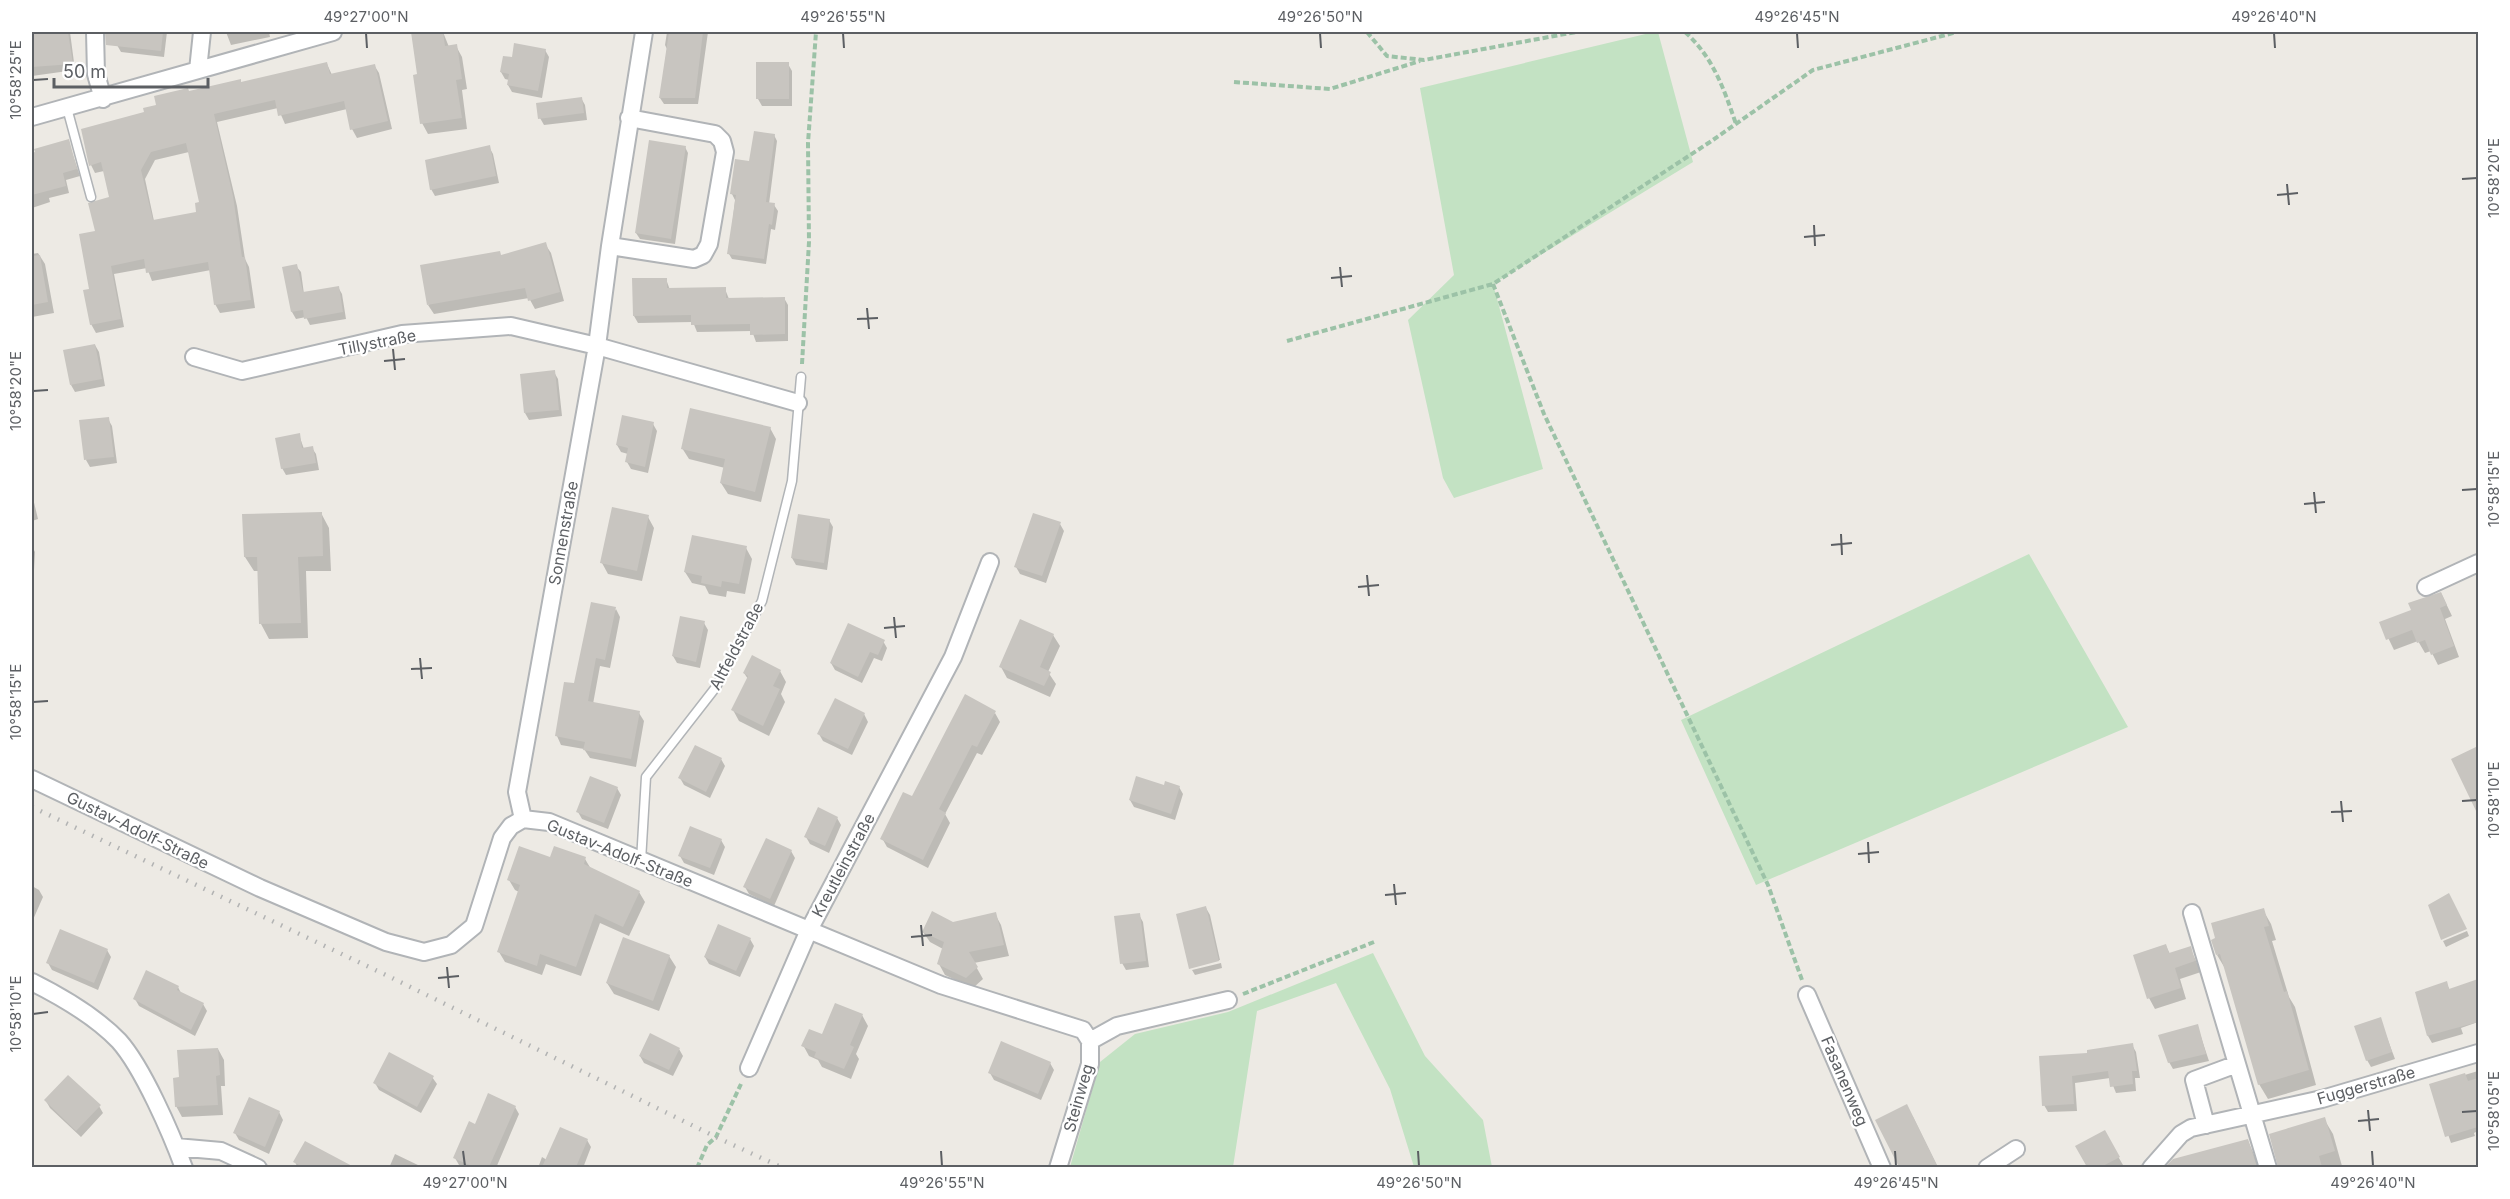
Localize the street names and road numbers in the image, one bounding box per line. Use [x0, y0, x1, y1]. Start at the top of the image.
street label: Tillystraße [336, 325, 418, 359]
street label: Sonnenstraße [544, 479, 582, 587]
street label: Altfeldstraße [705, 599, 767, 693]
street label: Gustav-Adolf-Straße [64, 787, 212, 873]
street label: Kreutleinstraße [807, 810, 879, 920]
street label: Gustav-Adolf-Straße [544, 815, 696, 891]
street label: Fasanenweg [1817, 1033, 1873, 1129]
street label: Fuggerstraße [2315, 1061, 2417, 1109]
street label: Steinweg [1059, 1062, 1097, 1134]

